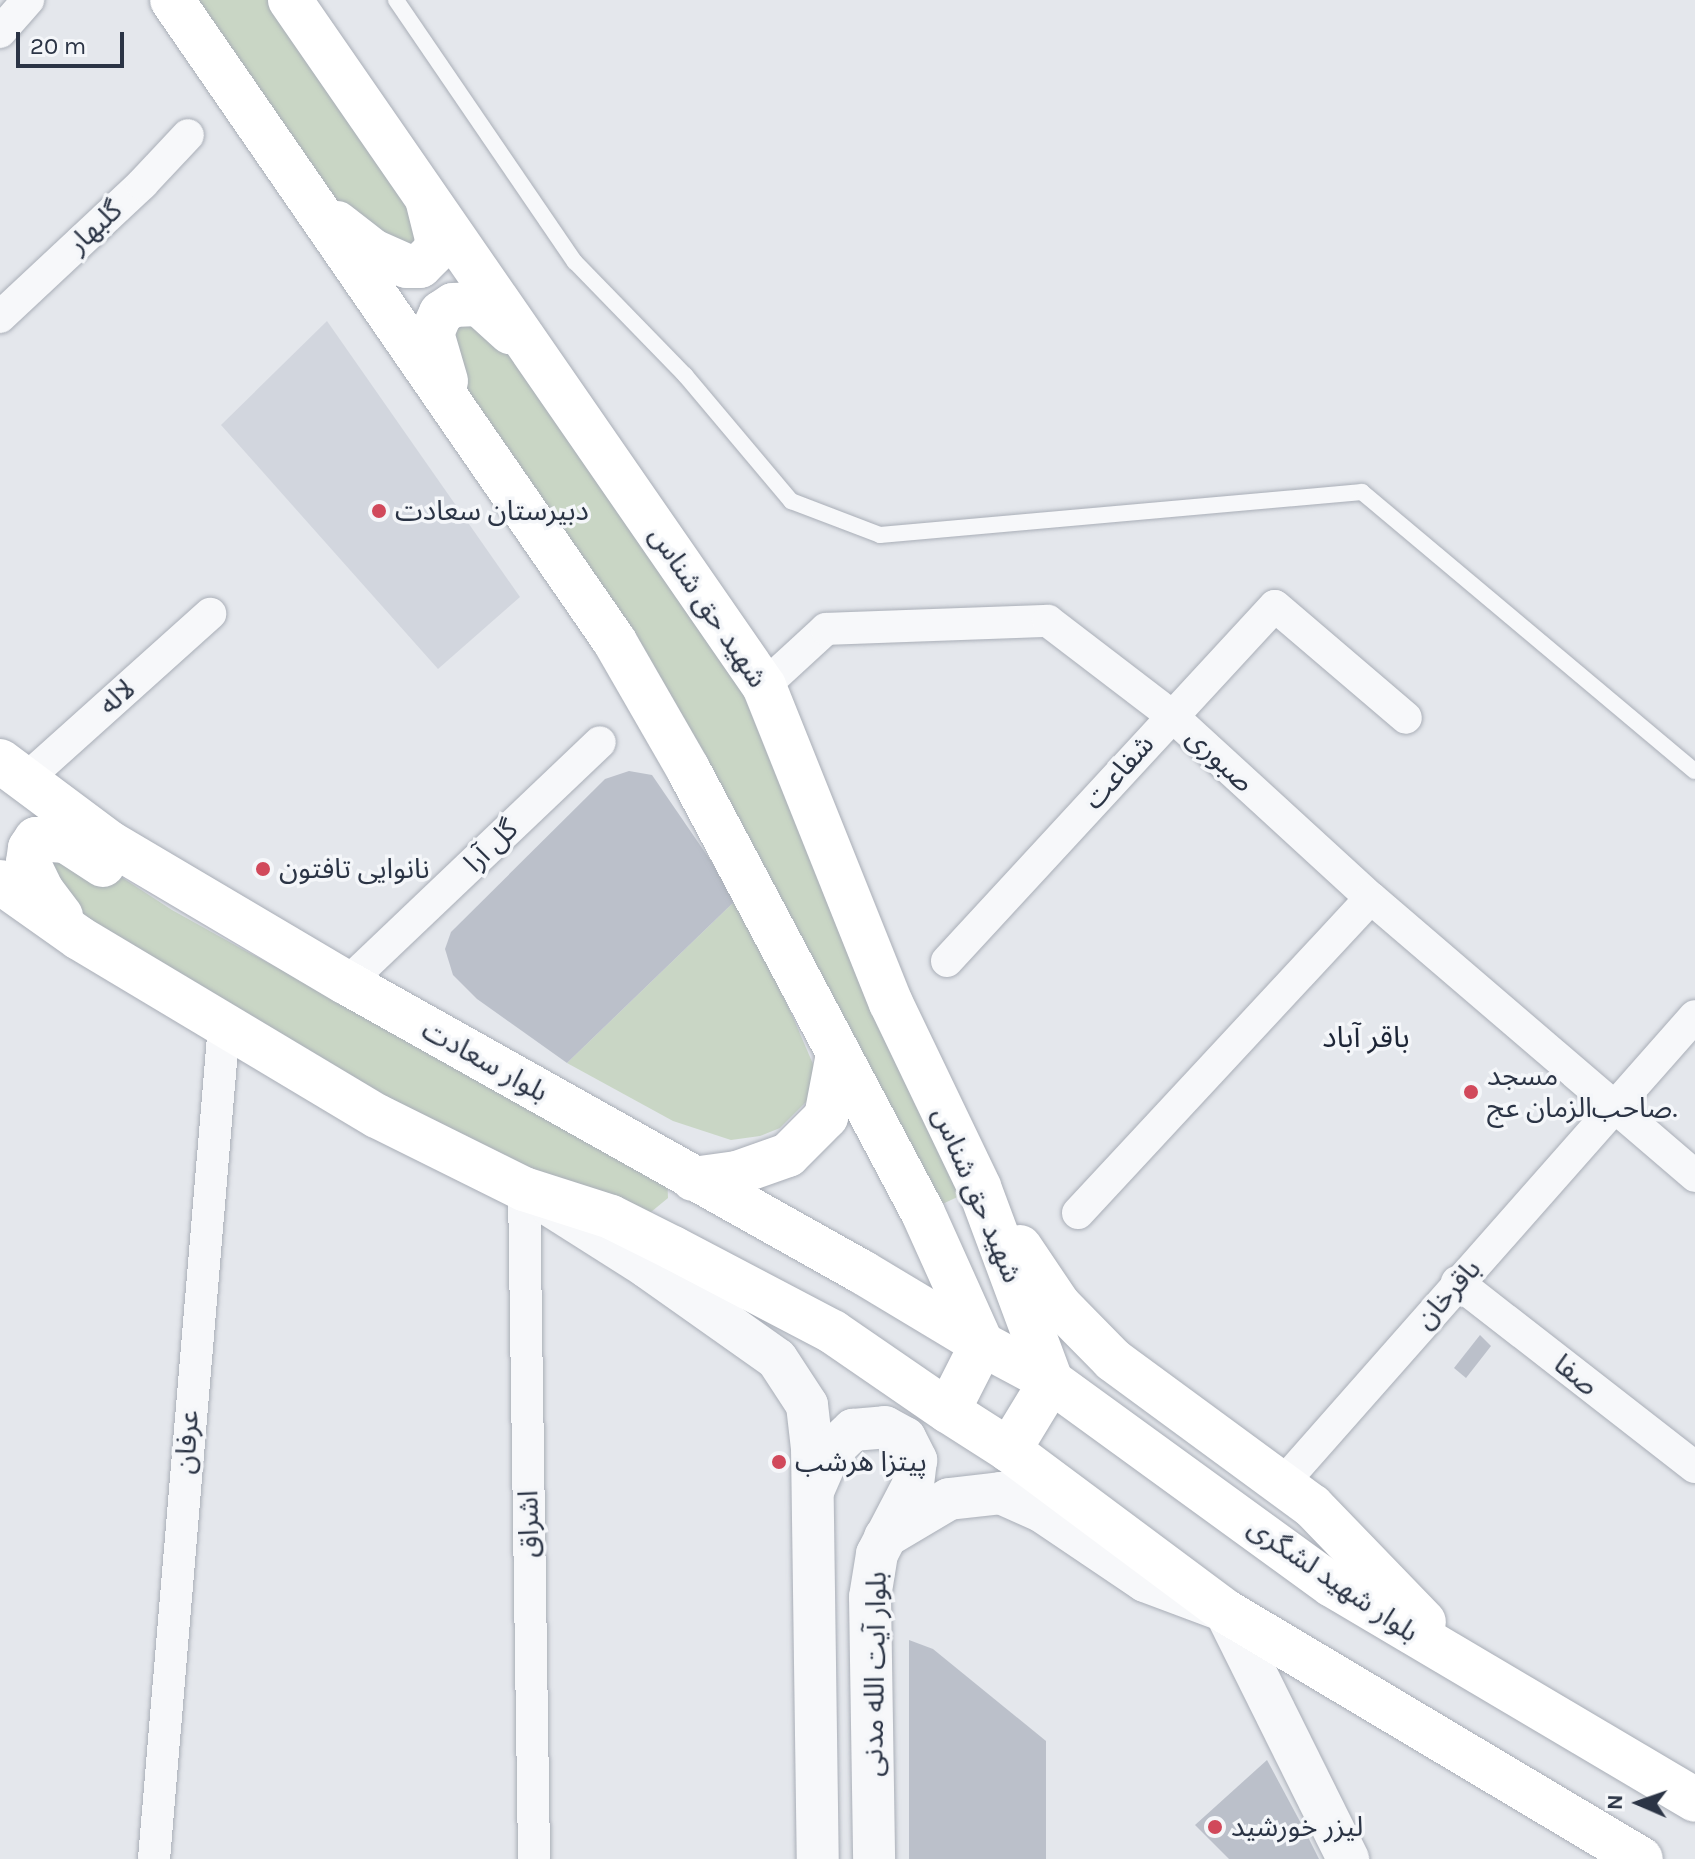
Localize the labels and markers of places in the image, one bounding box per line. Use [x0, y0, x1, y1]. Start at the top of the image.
place label: دبیرستان سعادت [395, 494, 589, 528]
marker: دبیرستان سعادت [370, 502, 388, 520]
place label: نانوایی تافتون [279, 852, 430, 886]
marker: نانوایی تافتون [254, 860, 272, 878]
place label: مسجد صاحب‌الزمان عج. [1487, 1059, 1677, 1125]
marker: مسجد صاحب‌الزمان عج. [1462, 1083, 1480, 1101]
place label: پیتزا هرشب [795, 1445, 927, 1479]
marker: پیتزا هرشب [770, 1453, 788, 1471]
place label: لیزر خورشید [1231, 1810, 1363, 1844]
marker: لیزر خورشید [1206, 1818, 1224, 1836]

